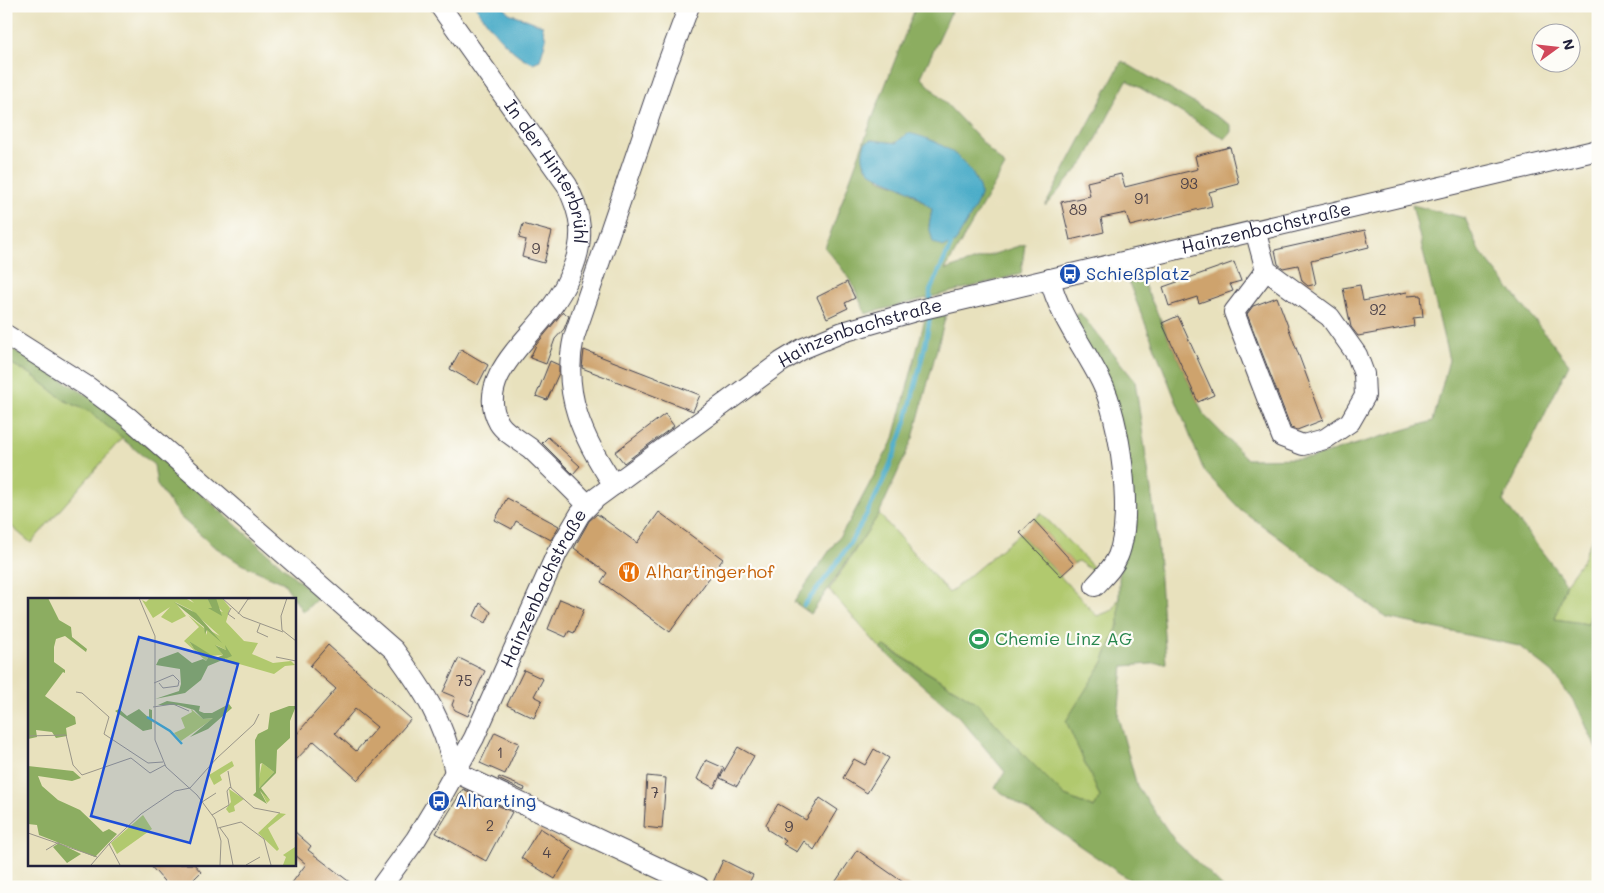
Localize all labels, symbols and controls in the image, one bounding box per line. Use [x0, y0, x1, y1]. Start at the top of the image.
north arrow [1532, 22, 1582, 72]
text: N [1558, 37, 1580, 52]
street label: In der Hinterbrühl [499, 94, 593, 245]
house number: 93 [1180, 173, 1198, 193]
house number: 91 [1134, 188, 1150, 208]
street label: Hainzenbachstraße [1179, 196, 1353, 259]
house number: 89 [1069, 199, 1087, 219]
house number: 9 [532, 238, 541, 258]
place label: Schießplatz [1086, 261, 1190, 285]
bus stop icon: Schießplatz [1058, 262, 1082, 286]
street label: Hainzenbachstraße [773, 292, 944, 372]
house number: 92 [1369, 299, 1387, 319]
street label: Hainzenbachstraße [494, 504, 591, 671]
place label: Alhartingerhof [645, 559, 775, 583]
restaurant icon: Alhartingerhof [617, 560, 641, 584]
inset map [28, 598, 295, 866]
place label: Chemie Linz AG [995, 626, 1132, 650]
sports icon: Chemie Linz AG [967, 627, 991, 651]
house number: 75 [455, 670, 473, 690]
house number: 1 [497, 742, 503, 762]
house number: 7 [651, 782, 659, 802]
place label: Alharting [455, 788, 536, 812]
bus stop icon: Alharting [427, 789, 451, 813]
house number: 2 [486, 815, 494, 835]
house number: 9 [785, 816, 794, 836]
house number: 4 [543, 842, 552, 862]

